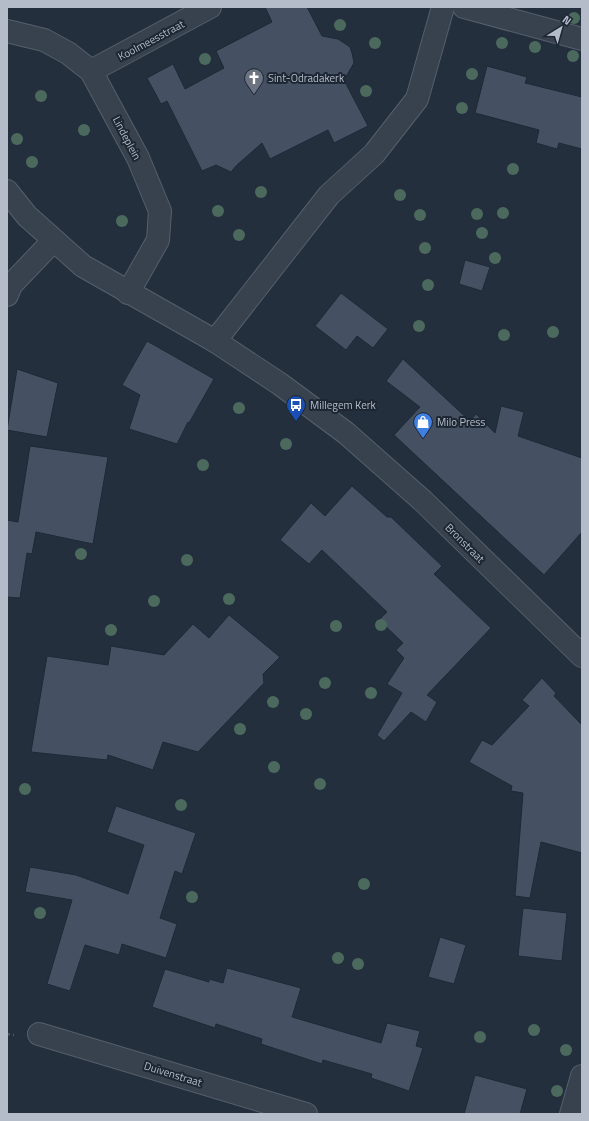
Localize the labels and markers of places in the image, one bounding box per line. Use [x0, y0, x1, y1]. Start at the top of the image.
church icon: Sint-Odradakerk [243, 67, 265, 95]
place label: Sint-Odradakerk [268, 70, 345, 86]
bus stop icon: Millegem Kerk [285, 394, 307, 422]
place label: Millegem Kerk [310, 397, 377, 413]
shop icon: Milo Press [412, 411, 434, 439]
place label: Milo Press [437, 414, 485, 430]

